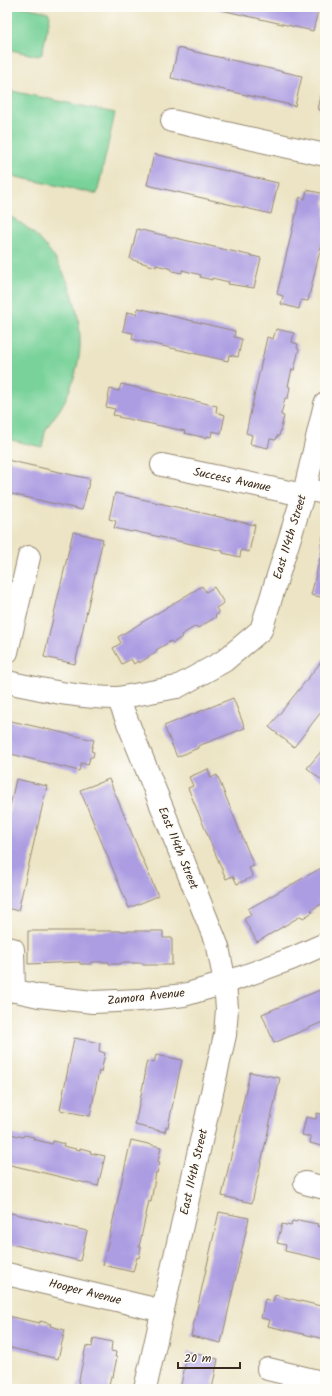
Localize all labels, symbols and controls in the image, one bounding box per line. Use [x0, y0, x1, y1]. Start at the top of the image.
street label: Success Avanue [191, 463, 273, 498]
street label: East 114th Street [268, 492, 312, 582]
street label: East 114th Street [153, 804, 203, 893]
street label: Zamora Avenue [106, 983, 186, 1011]
street label: East 114th Street [175, 1127, 213, 1217]
street label: Hooper Avenue [47, 1274, 124, 1310]
scale bar [178, 1344, 240, 1370]
text: 20 m [184, 1349, 212, 1368]

